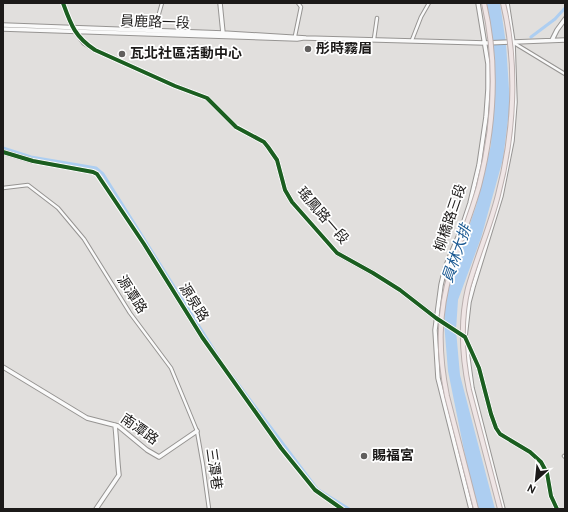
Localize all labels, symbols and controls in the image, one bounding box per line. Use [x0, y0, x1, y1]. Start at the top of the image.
street label: 員鹿路一段 [120, 12, 190, 33]
place label: 彤時霧眉 [316, 41, 372, 58]
marker: 彤時霧眉 [303, 44, 313, 54]
place label: 瓦北社區活動中心 [130, 45, 242, 63]
marker: 瓦北社區活動中心 [117, 49, 127, 59]
street label: 柳橋路三段 [432, 182, 470, 254]
street label: 瑤鳳路一段 [293, 184, 351, 248]
water label: 員林大排 [439, 221, 477, 285]
street label: 源潭路 [112, 273, 150, 317]
street label: 源泉路 [175, 280, 212, 325]
street label: 南潭路 [117, 411, 161, 449]
street label: 三潭巷 [202, 447, 224, 491]
place label: 賜福宮 [372, 447, 414, 465]
marker: 賜福宮 [359, 451, 369, 461]
north arrow [516, 460, 556, 500]
text: N [525, 480, 539, 496]

